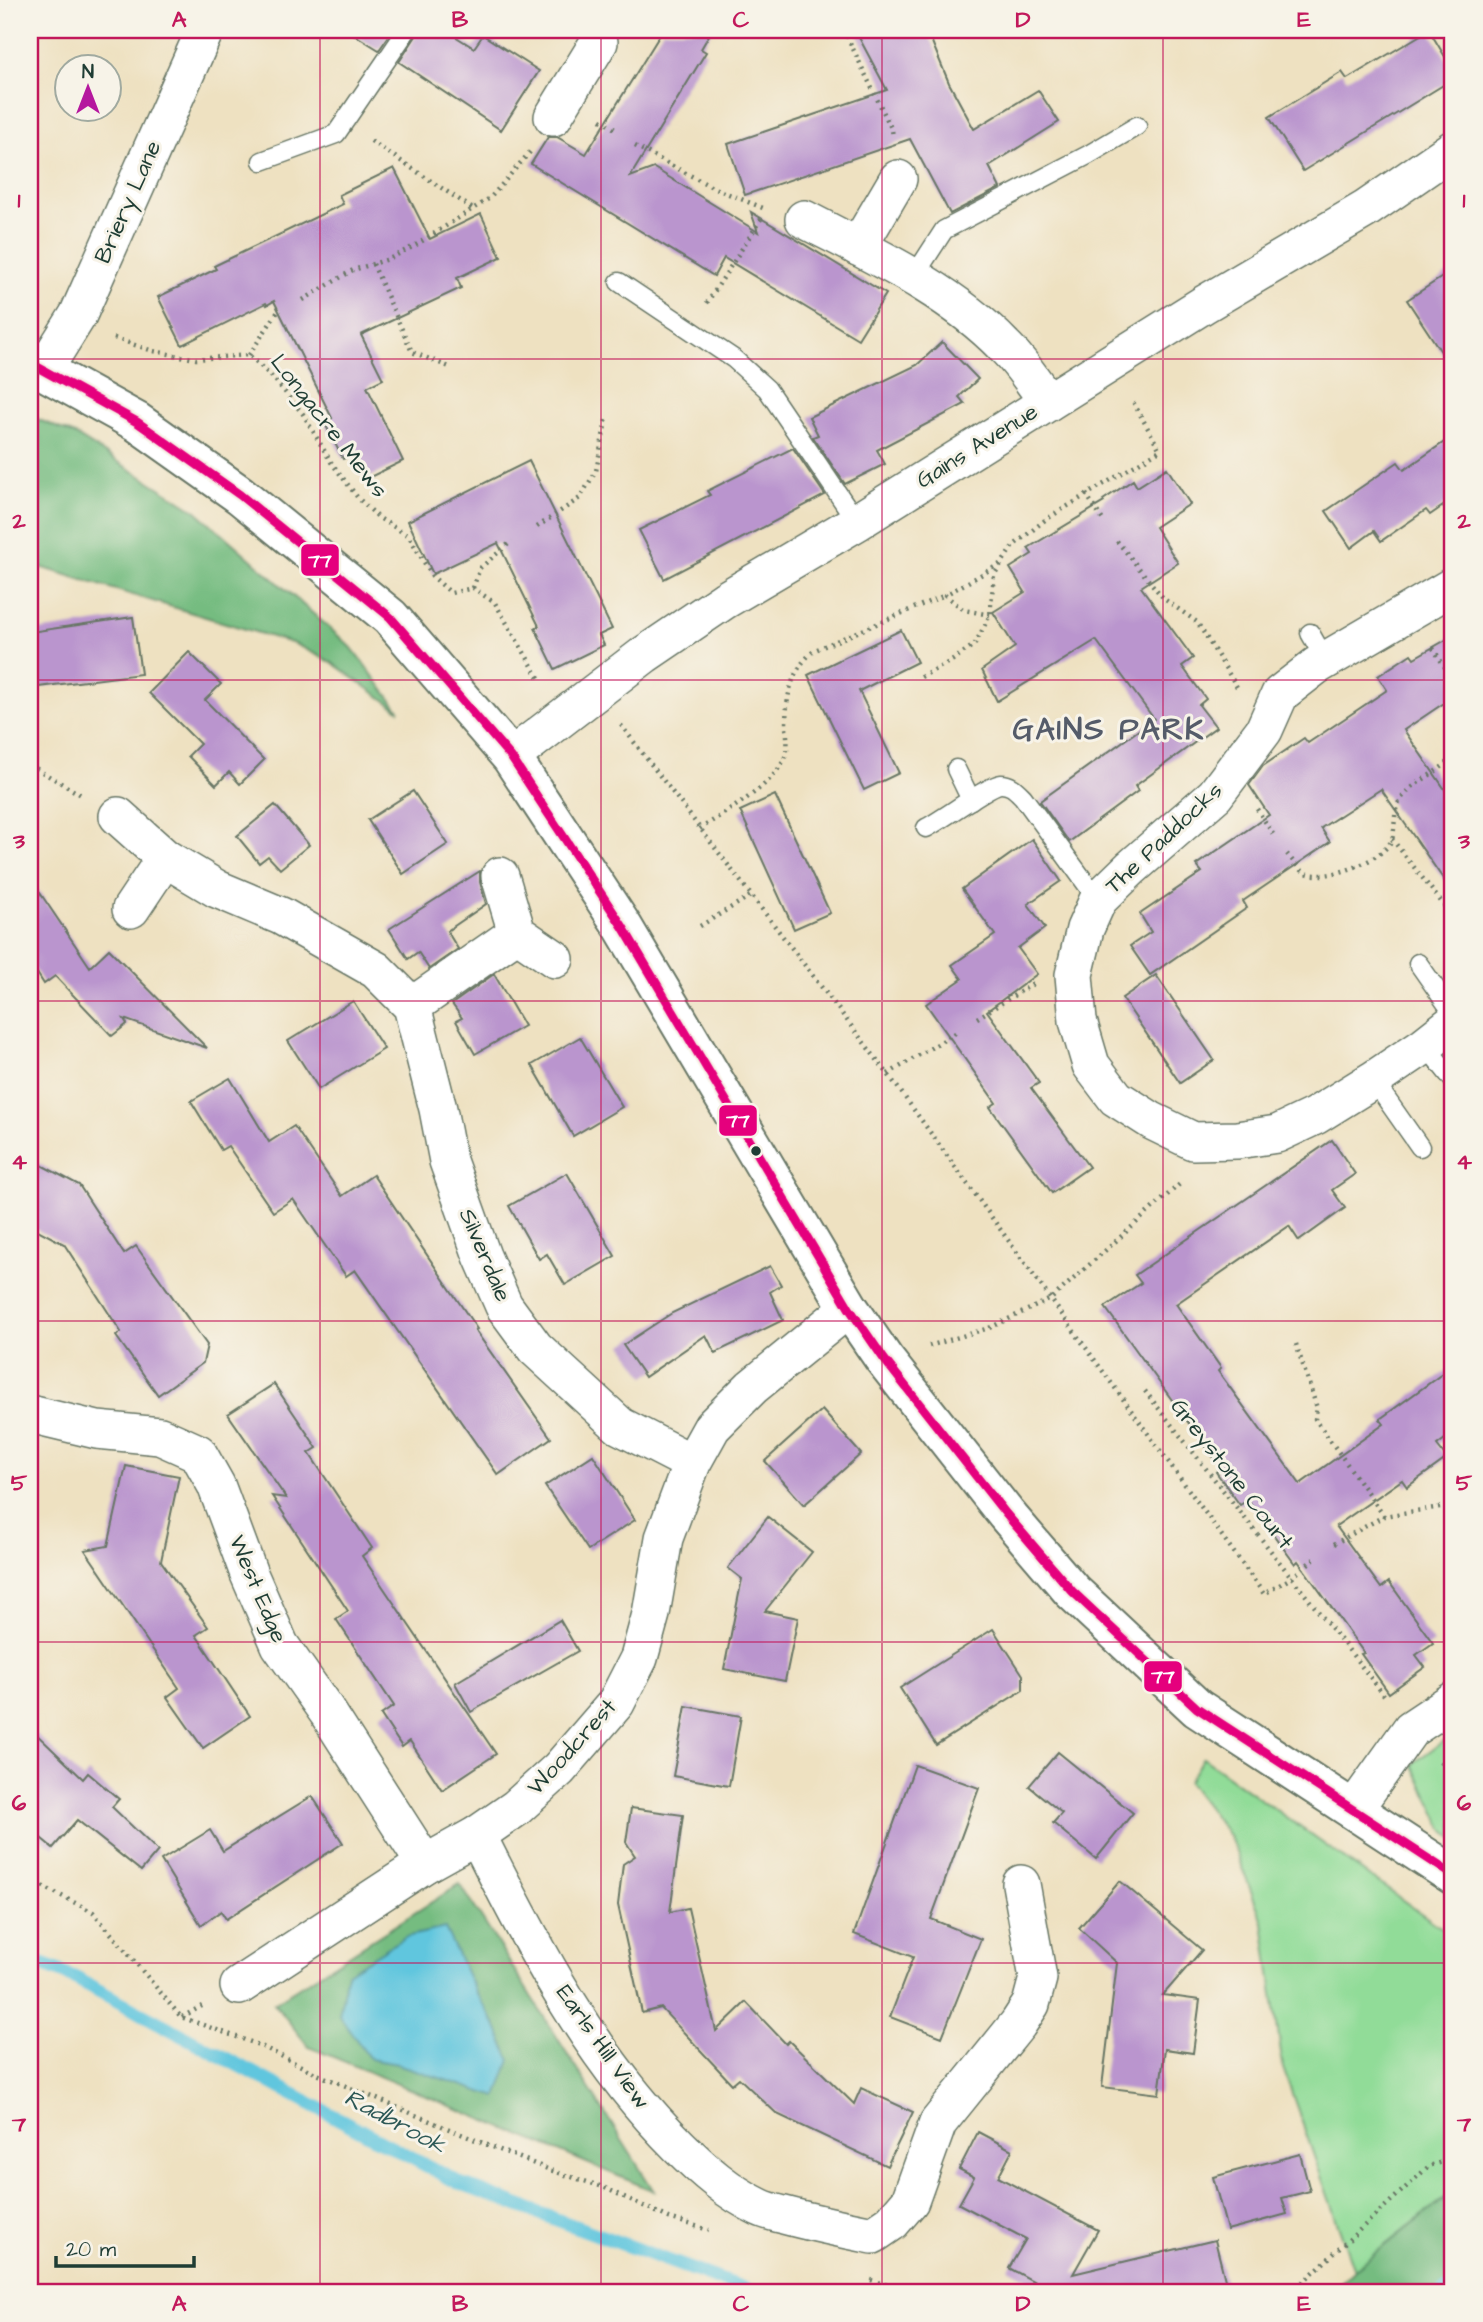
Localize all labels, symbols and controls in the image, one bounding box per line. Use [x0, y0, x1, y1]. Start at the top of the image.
text: A [172, 4, 187, 36]
text: B [452, 4, 469, 36]
text: C [733, 4, 750, 36]
text: D [1016, 4, 1031, 36]
text: E [1297, 4, 1311, 36]
north arrow [52, 52, 122, 122]
text: N [82, 59, 94, 86]
street label: Briery Lane [87, 136, 170, 269]
text: 1 [18, 184, 21, 216]
text: 1 [1463, 184, 1466, 216]
street label: Longacre Mews [262, 347, 395, 505]
street label: Gains Avenue [910, 396, 1044, 496]
text: 2 [11, 505, 26, 537]
text: 2 [1456, 505, 1471, 537]
line badge: 77 [300, 543, 340, 577]
text: 77 [307, 548, 332, 575]
district label: GAINS PARK [1013, 709, 1205, 751]
street label: The Paddocks [1098, 775, 1230, 901]
text: 3 [12, 825, 25, 857]
text: 3 [1457, 825, 1470, 857]
line badge: 77 [718, 1104, 758, 1137]
text: 77 [725, 1108, 750, 1135]
unlabelled marker [749, 1144, 763, 1158]
text: 4 [11, 1146, 27, 1178]
text: 4 [1456, 1146, 1472, 1178]
street label: Silverdale [451, 1203, 519, 1307]
street label: Greystone Court [1162, 1392, 1302, 1557]
text: 5 [11, 1467, 28, 1499]
text: 5 [1456, 1467, 1473, 1499]
street label: West Edge [220, 1530, 295, 1648]
line badge: 77 [1143, 1660, 1183, 1693]
text: 77 [1150, 1664, 1175, 1691]
street label: Woodcrest [520, 1691, 624, 1802]
text: 6 [12, 1787, 27, 1819]
text: 6 [1457, 1787, 1472, 1819]
street label: Earls Hill View [548, 1978, 658, 2116]
water label: Radbrook [338, 2081, 453, 2163]
text: 7 [11, 2108, 27, 2140]
text: 7 [1456, 2108, 1472, 2140]
scale bar [56, 2224, 194, 2268]
text: 20 m [66, 2235, 117, 2264]
text: A [172, 2288, 187, 2320]
text: B [452, 2288, 469, 2320]
text: C [733, 2288, 750, 2320]
text: D [1016, 2288, 1031, 2320]
text: E [1297, 2288, 1311, 2320]

